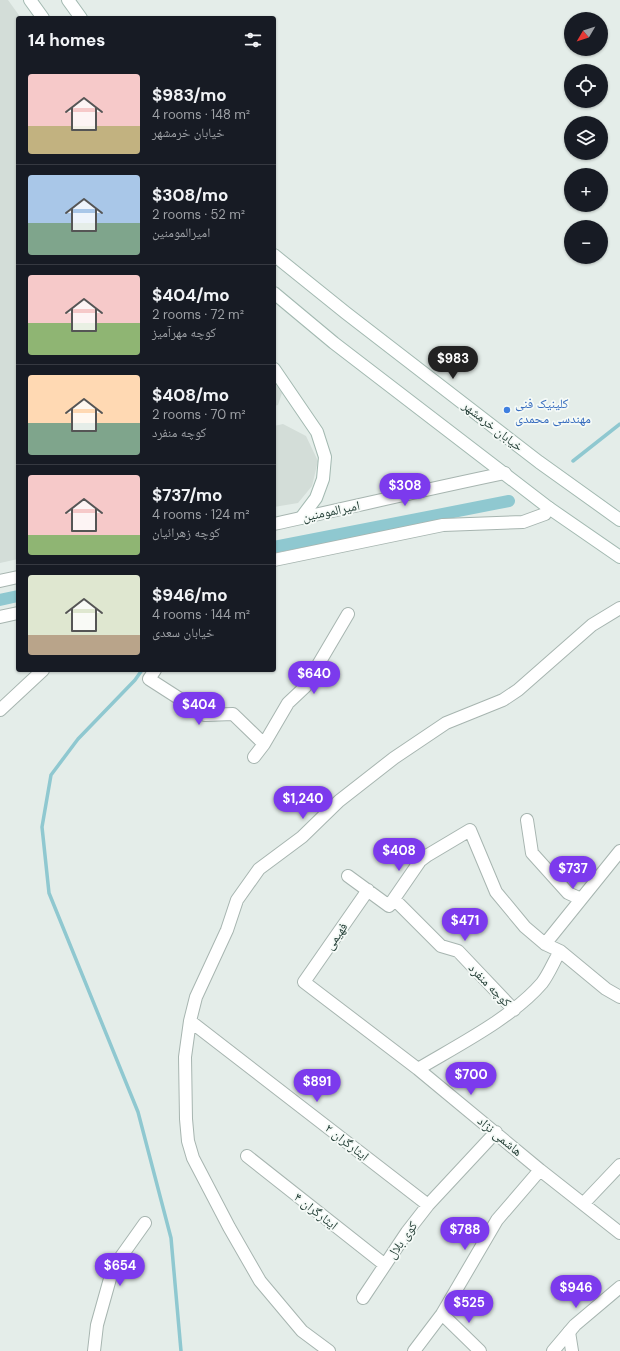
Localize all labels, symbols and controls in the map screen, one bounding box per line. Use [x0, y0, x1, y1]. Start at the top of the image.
north arrow [564, 12, 608, 56]
map controls [564, 12, 608, 264]
text: 14 homes [28, 29, 105, 51]
icon: filters [242, 29, 264, 51]
button: locate [564, 64, 608, 108]
text: $983/mo [152, 84, 227, 106]
icon: home [60, 90, 108, 138]
text: 4 rooms · 148 m² [152, 106, 250, 123]
button: layers [564, 116, 608, 160]
text: خیابان خرمشهر [152, 124, 224, 141]
button: + [564, 168, 608, 212]
text: $308/mo [152, 184, 228, 206]
icon: home [60, 191, 108, 239]
text: 2 rooms · 52 m² [152, 206, 245, 223]
button: − [564, 220, 608, 264]
text: امیرالمومنین [152, 224, 210, 241]
text: $404/mo [152, 284, 230, 306]
icon: home [60, 291, 108, 339]
text: 2 rooms · 72 m² [152, 306, 244, 323]
text: کوچه مهرآمیز [152, 324, 216, 341]
pin: $983 [429, 346, 477, 380]
text: $983 [437, 350, 469, 367]
text: $408/mo [152, 384, 229, 406]
icon: home [60, 391, 108, 439]
place label: کلینیک فنی مهندسی محمدی [515, 395, 591, 427]
street label: خیابان خرمشهر [458, 396, 527, 455]
marker: کلینیک فنی مهندسی محمدی [502, 405, 512, 415]
text: 2 rooms · 70 m² [152, 406, 246, 423]
text: کوچه منفرد [152, 424, 206, 441]
pin: $308 [381, 473, 429, 507]
text: $308 [388, 477, 422, 494]
text: $737/mo [152, 484, 222, 506]
icon: home [60, 491, 108, 539]
street label: امیرالمومنین [301, 497, 361, 525]
text: 4 rooms · 124 m² [152, 506, 249, 523]
text: کوچه زهرائیان [152, 524, 220, 541]
text: $946/mo [152, 584, 228, 606]
icon: home [60, 591, 108, 639]
text: 4 rooms · 144 m² [152, 606, 250, 623]
text: خیابان سعدی [152, 624, 214, 641]
pin: $640 [290, 661, 338, 695]
text: $640 [297, 665, 331, 682]
pin: $404 [175, 692, 223, 726]
text: $404 [182, 696, 216, 713]
pin: $1,240 [270, 786, 336, 820]
text: $1,240 [283, 790, 323, 807]
pin: $408 [375, 838, 423, 872]
text: $408 [382, 842, 416, 859]
pin: $737 [549, 856, 597, 890]
text: $737 [558, 860, 588, 877]
pin: $471 [441, 908, 489, 942]
text: $471 [451, 912, 479, 929]
street label: فهیمی [321, 919, 351, 953]
street label: کوچه منفرد [465, 959, 515, 1011]
pin: $700 [447, 1062, 495, 1096]
text: $700 [454, 1066, 488, 1083]
pin: $891 [293, 1069, 341, 1103]
text: $891 [303, 1073, 331, 1090]
street label: هاشمی نژاد [474, 1112, 526, 1160]
street label: ایثارگران ۲ [322, 1120, 372, 1164]
street label: ایثارگران ۴ [291, 1189, 341, 1233]
street label: کوی بلال [383, 1217, 421, 1262]
pin: $788 [441, 1217, 489, 1251]
text: $788 [449, 1221, 481, 1238]
pin: $654 [96, 1253, 144, 1287]
text: $654 [104, 1257, 136, 1274]
pin: $946 [552, 1275, 600, 1309]
text: $946 [560, 1279, 592, 1296]
pin: $525 [445, 1290, 493, 1324]
text: $525 [453, 1294, 485, 1311]

